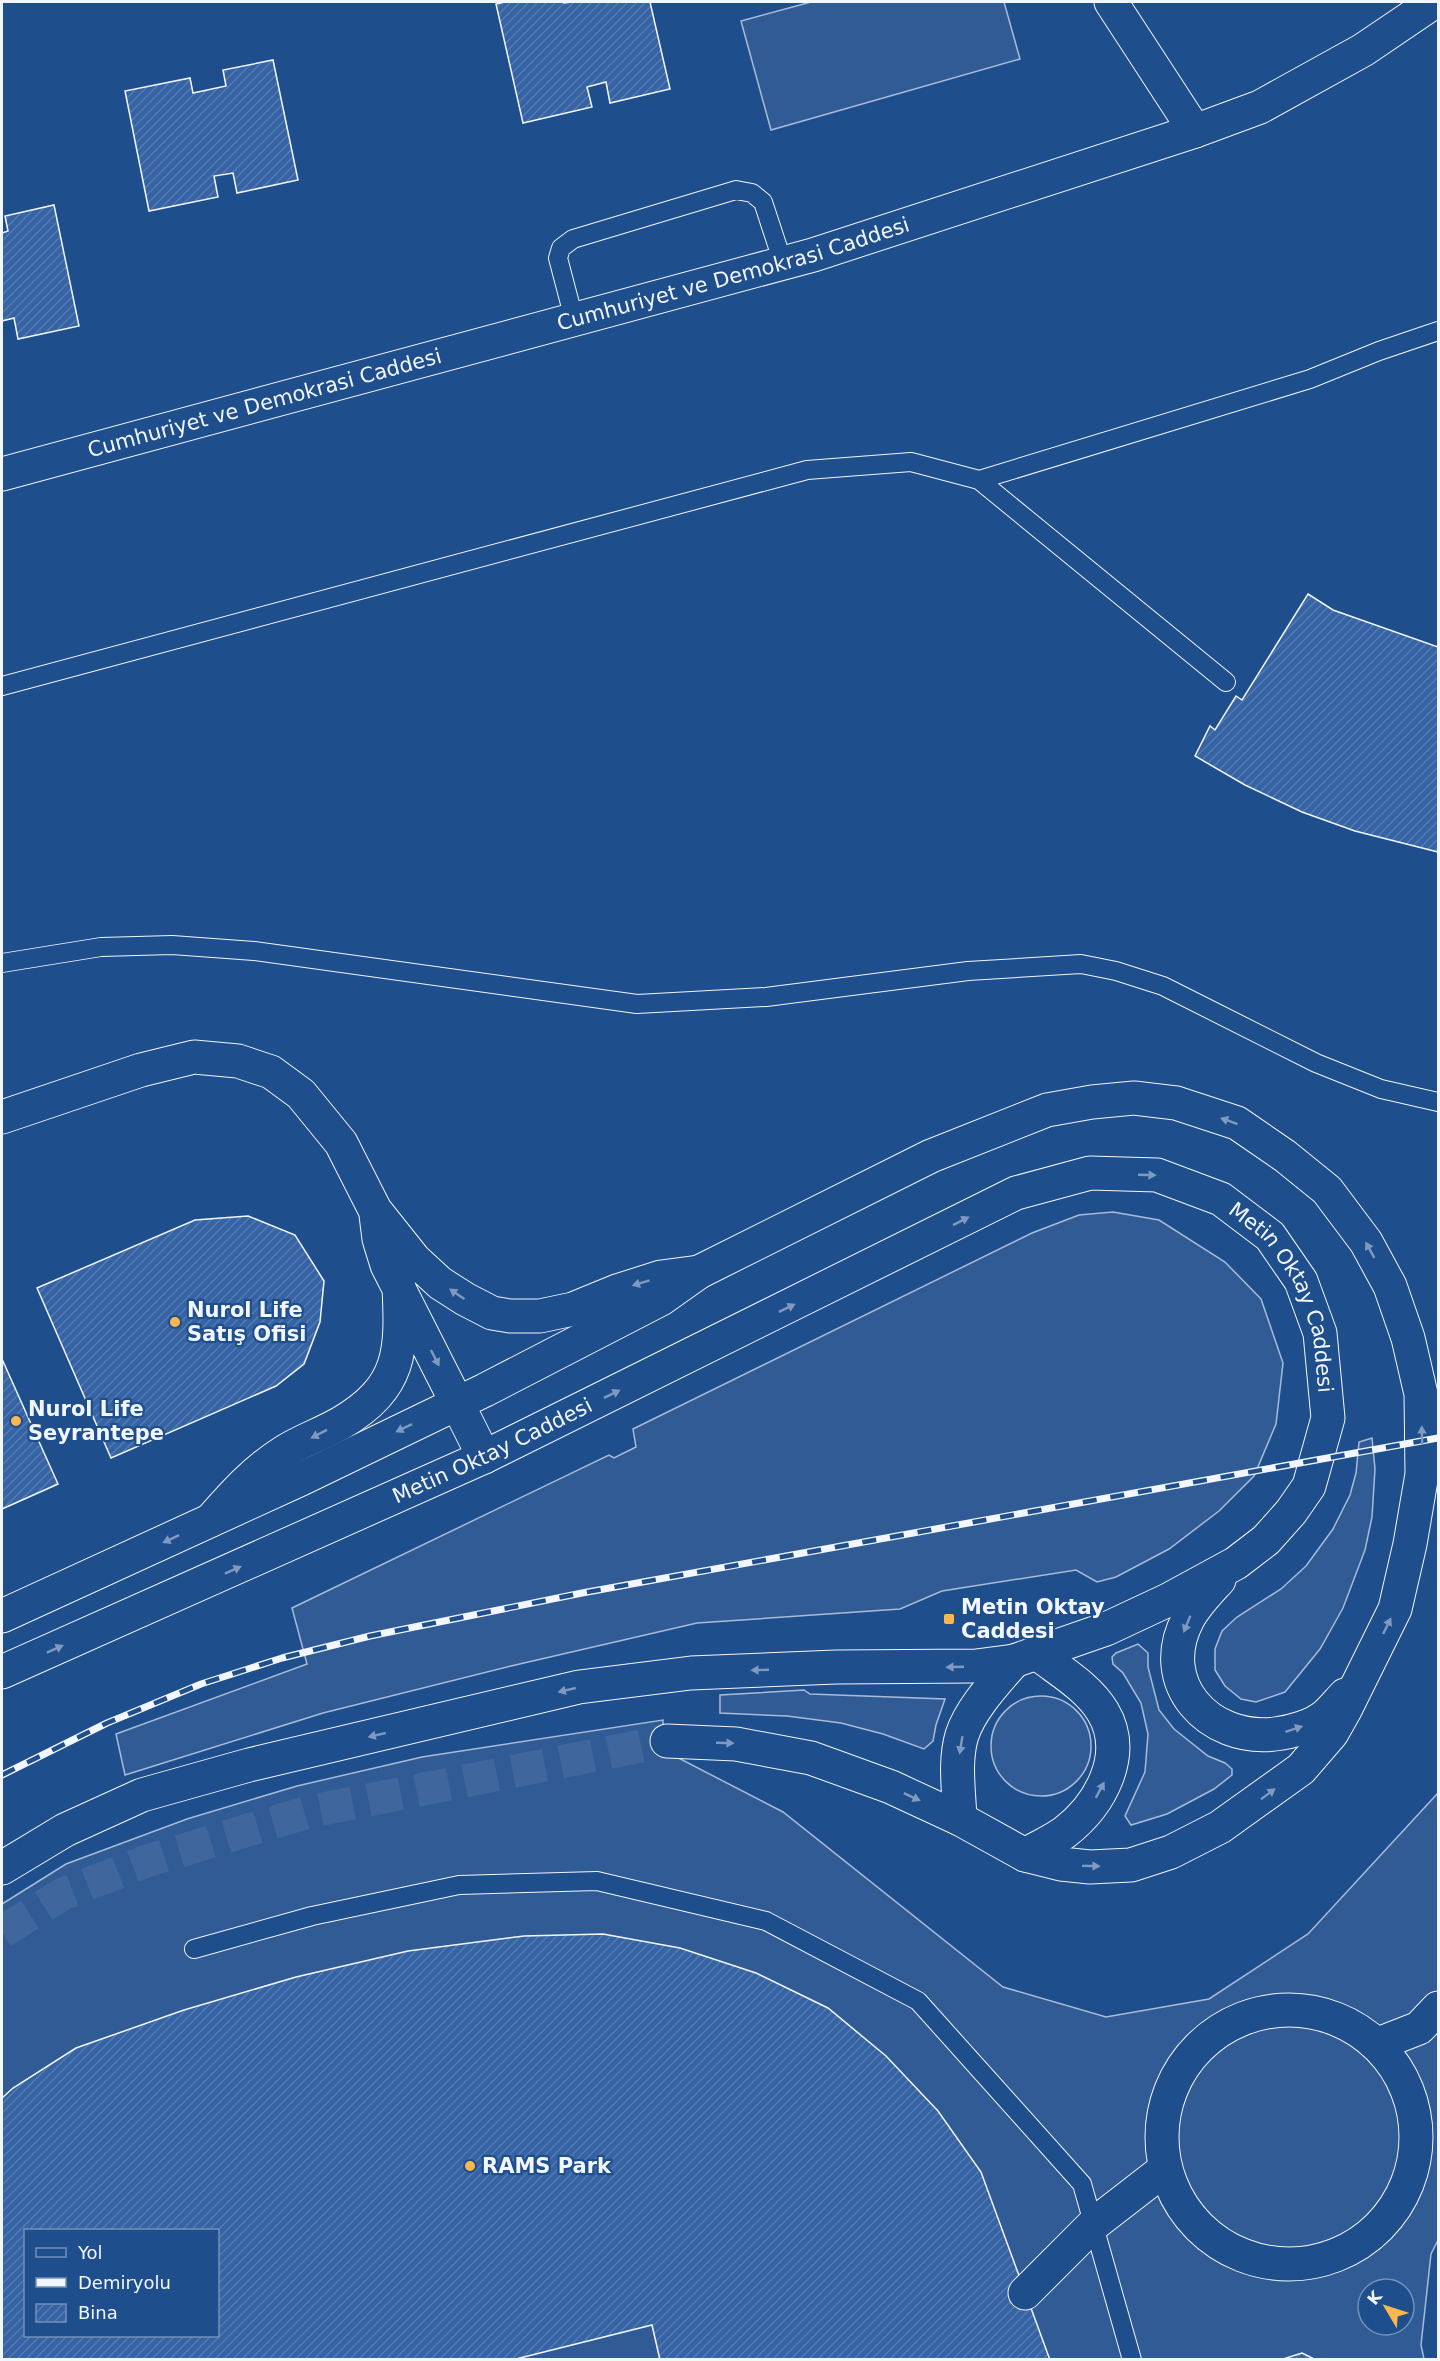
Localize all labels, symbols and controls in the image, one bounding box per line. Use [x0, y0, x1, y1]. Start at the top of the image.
street label: Cumhuriyet ve Demokrasi Caddesi [554, 213, 912, 336]
street label: Cumhuriyet ve Demokrasi Caddesi [85, 344, 444, 462]
one-way arrow [1219, 1115, 1237, 1125]
one-way arrow [1137, 1171, 1156, 1180]
street label: Metin Oktay Caddesi [1224, 1197, 1338, 1394]
one-way arrow [953, 1216, 970, 1225]
one-way arrow [1365, 1241, 1375, 1258]
one-way arrow [632, 1279, 650, 1288]
one-way arrow [449, 1289, 465, 1300]
place label: Nurol Life Satış Ofisi [187, 1298, 306, 1346]
one-way arrow [778, 1303, 795, 1313]
marker: Nurol Life Satış Ofisi [168, 1315, 182, 1329]
one-way arrow [429, 1349, 439, 1367]
one-way arrow [603, 1390, 621, 1400]
street label: Metin Oktay Caddesi [389, 1393, 596, 1508]
place label: Nurol Life Seyrantepe [28, 1397, 164, 1445]
marker: Nurol Life Seyrantepe [9, 1414, 23, 1428]
one-way arrow [396, 1423, 413, 1433]
one-way arrow [1417, 1426, 1426, 1445]
one-way arrow [310, 1430, 327, 1439]
one-way arrow [163, 1534, 180, 1543]
one-way arrow [225, 1565, 242, 1574]
place label: Metin Oktay Caddesi [961, 1595, 1105, 1643]
marker: Metin Oktay Caddesi [942, 1612, 956, 1626]
one-way arrow [1182, 1616, 1192, 1634]
one-way arrow [1382, 1617, 1392, 1634]
one-way arrow [46, 1643, 64, 1653]
one-way arrow [946, 1662, 965, 1671]
one-way arrow [751, 1665, 770, 1675]
one-way arrow [557, 1686, 576, 1695]
one-way arrow [1285, 1724, 1303, 1734]
one-way arrow [367, 1731, 386, 1740]
one-way arrow [956, 1736, 965, 1755]
one-way arrow [716, 1739, 735, 1748]
one-way arrow [1095, 1782, 1105, 1799]
one-way arrow [1259, 1788, 1275, 1800]
one-way arrow [903, 1792, 920, 1801]
one-way arrow [1082, 1862, 1101, 1871]
place label: RAMS Park [482, 2154, 612, 2178]
marker: RAMS Park [463, 2159, 477, 2173]
legend [24, 2229, 219, 2337]
text: Yol [77, 2242, 103, 2263]
text: Demiryolu [78, 2272, 171, 2293]
north arrow [1356, 2277, 1416, 2337]
text: K [1363, 2287, 1386, 2309]
text: Bina [78, 2302, 118, 2323]

